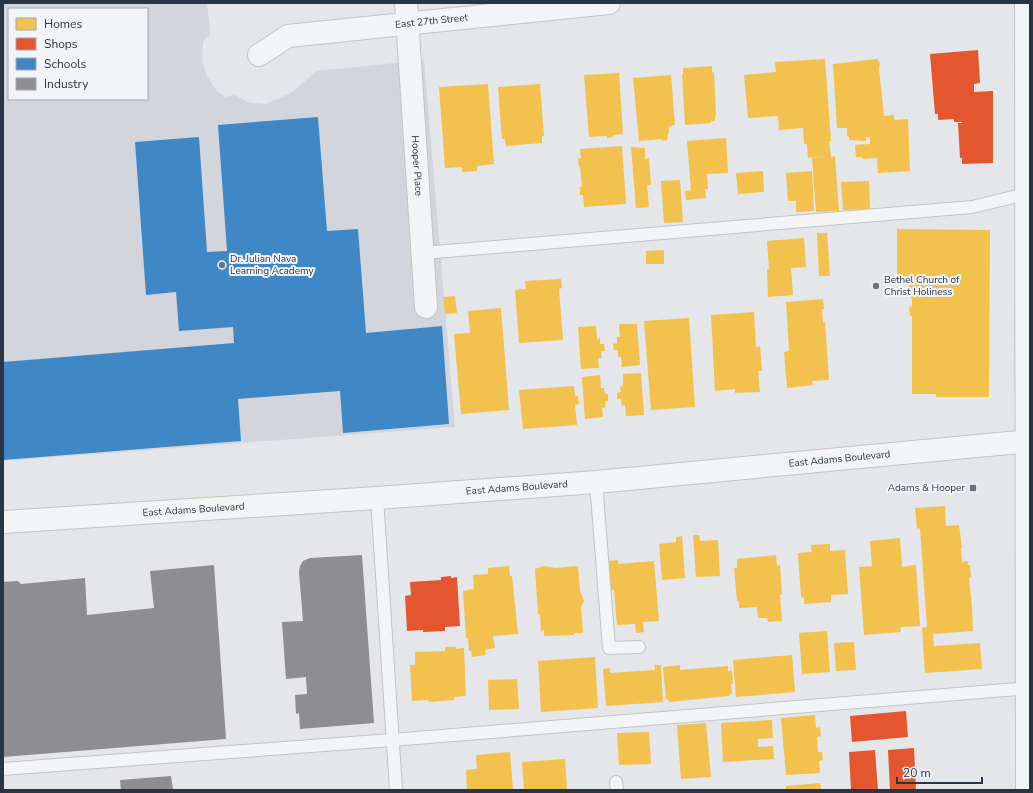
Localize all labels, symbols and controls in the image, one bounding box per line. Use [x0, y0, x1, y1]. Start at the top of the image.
legend [8, 8, 148, 100]
street label: East 27th Street [395, 10, 469, 32]
text: Homes [44, 16, 82, 32]
text: Shops [44, 36, 78, 52]
text: Schools [44, 56, 87, 72]
text: Industry [44, 76, 89, 92]
street label: Hooper Place [408, 135, 426, 196]
place label: Dr. Julian Nava Learning Academy [230, 252, 314, 278]
marker: Dr. Julian Nava Learning Academy [217, 260, 227, 270]
place label: Bethel Church of Christ Holiness [884, 273, 960, 299]
marker: Bethel Church of Christ Holiness [871, 281, 881, 291]
street label: East Adams Boulevard [788, 447, 891, 471]
street label: East Adams Boulevard [465, 477, 568, 498]
place label: Adams & Hooper [888, 481, 965, 495]
marker: Adams & Hooper [968, 483, 978, 493]
street label: East Adams Boulevard [142, 500, 245, 520]
scale bar [897, 759, 982, 785]
text: 20 m [903, 765, 931, 781]

